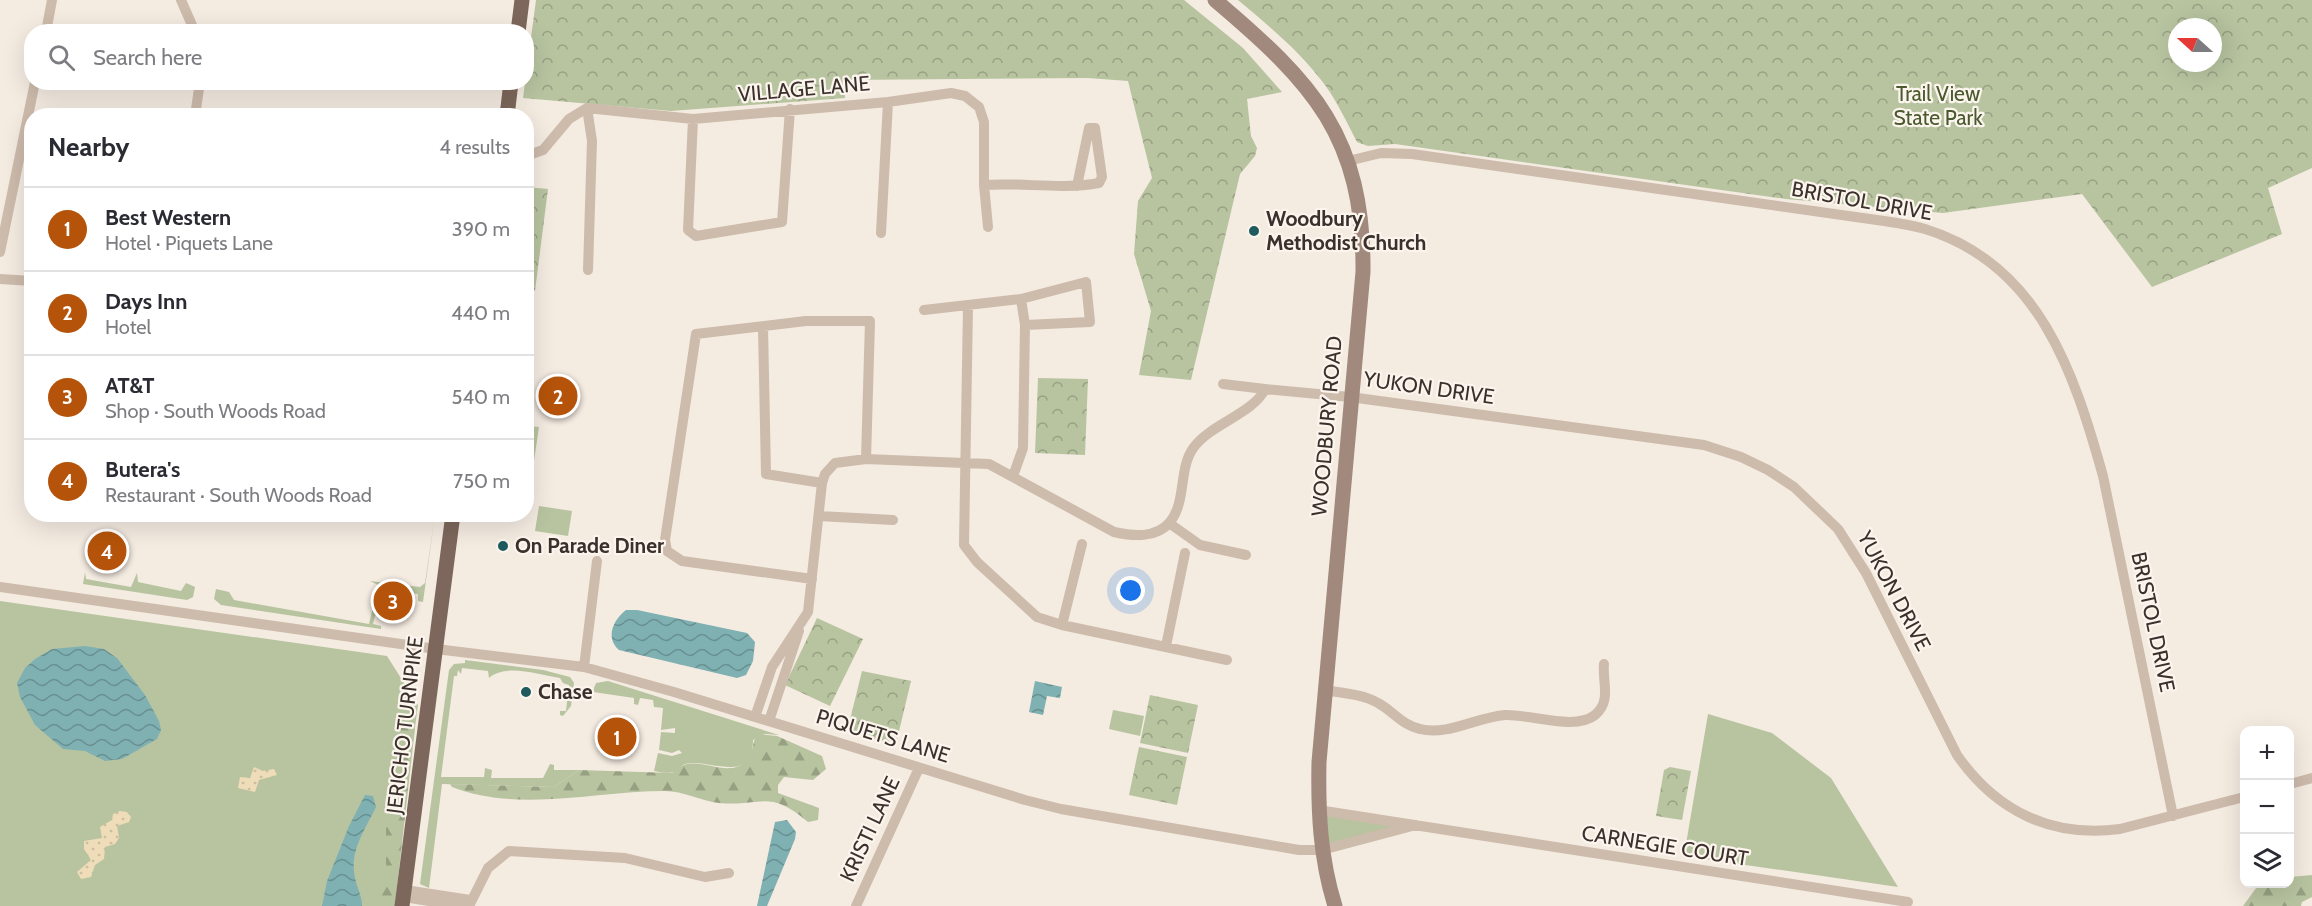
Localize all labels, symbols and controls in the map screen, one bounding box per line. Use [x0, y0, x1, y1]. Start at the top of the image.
north arrow [2168, 18, 2222, 72]
search box [24, 24, 534, 90]
icon: search [45, 41, 78, 74]
text: Search here [93, 44, 202, 71]
street label: VILLAGE LANE [737, 70, 871, 107]
park label: Trail View State Park [1893, 81, 1983, 130]
text: Nearby [48, 131, 129, 163]
text: 4 results [439, 135, 510, 159]
street label: BRISTOL DRIVE [1790, 176, 1935, 225]
text: Best Western [105, 204, 231, 231]
place label: Woodbury Methodist Church [1266, 206, 1426, 255]
text: 1 [64, 217, 71, 241]
text: 390 m [452, 217, 510, 241]
marker: Woodbury Methodist Church [1247, 224, 1261, 238]
text: Hotel · Piquets Lane [105, 231, 273, 255]
text: Days Inn [105, 288, 187, 315]
text: 2 [62, 301, 73, 325]
text: 440 m [451, 301, 510, 325]
text: Hotel [105, 315, 151, 339]
street label: WOODBURY ROAD [1306, 335, 1347, 517]
street label: YUKON DRIVE [1361, 366, 1496, 409]
text: AT&T [105, 372, 154, 399]
pin: 2 [538, 374, 578, 418]
text: 3 [62, 385, 73, 409]
text: 540 m [452, 385, 510, 409]
text: Shop · South Woods Road [105, 399, 326, 423]
text: Butera's [105, 456, 180, 483]
text: 4 [61, 469, 74, 493]
text: 750 m [453, 469, 510, 493]
text: Restaurant · South Woods Road [105, 483, 372, 507]
street label: YUKON DRIVE [1852, 526, 1936, 655]
pin: 4 [88, 528, 126, 574]
place label: On Parade Diner [515, 533, 664, 558]
marker: On Parade Diner [496, 539, 510, 553]
street label: BRISTOL DRIVE [2126, 550, 2181, 694]
your location [1116, 576, 1145, 605]
pin: 3 [374, 578, 412, 624]
street label: JERICHO TURNPIKE [381, 635, 428, 816]
place label: Chase [538, 679, 593, 704]
marker: Chase [519, 685, 533, 699]
street label: PIQUETS LANE [813, 703, 953, 768]
pin: 1 [598, 714, 636, 760]
map controls [2240, 726, 2294, 888]
button: + [2240, 726, 2294, 780]
street label: KRISTI LANE [834, 772, 905, 885]
button: − [2240, 780, 2294, 834]
street label: CARNEGIE COURT [1580, 820, 1750, 871]
button: layers [2240, 834, 2294, 888]

